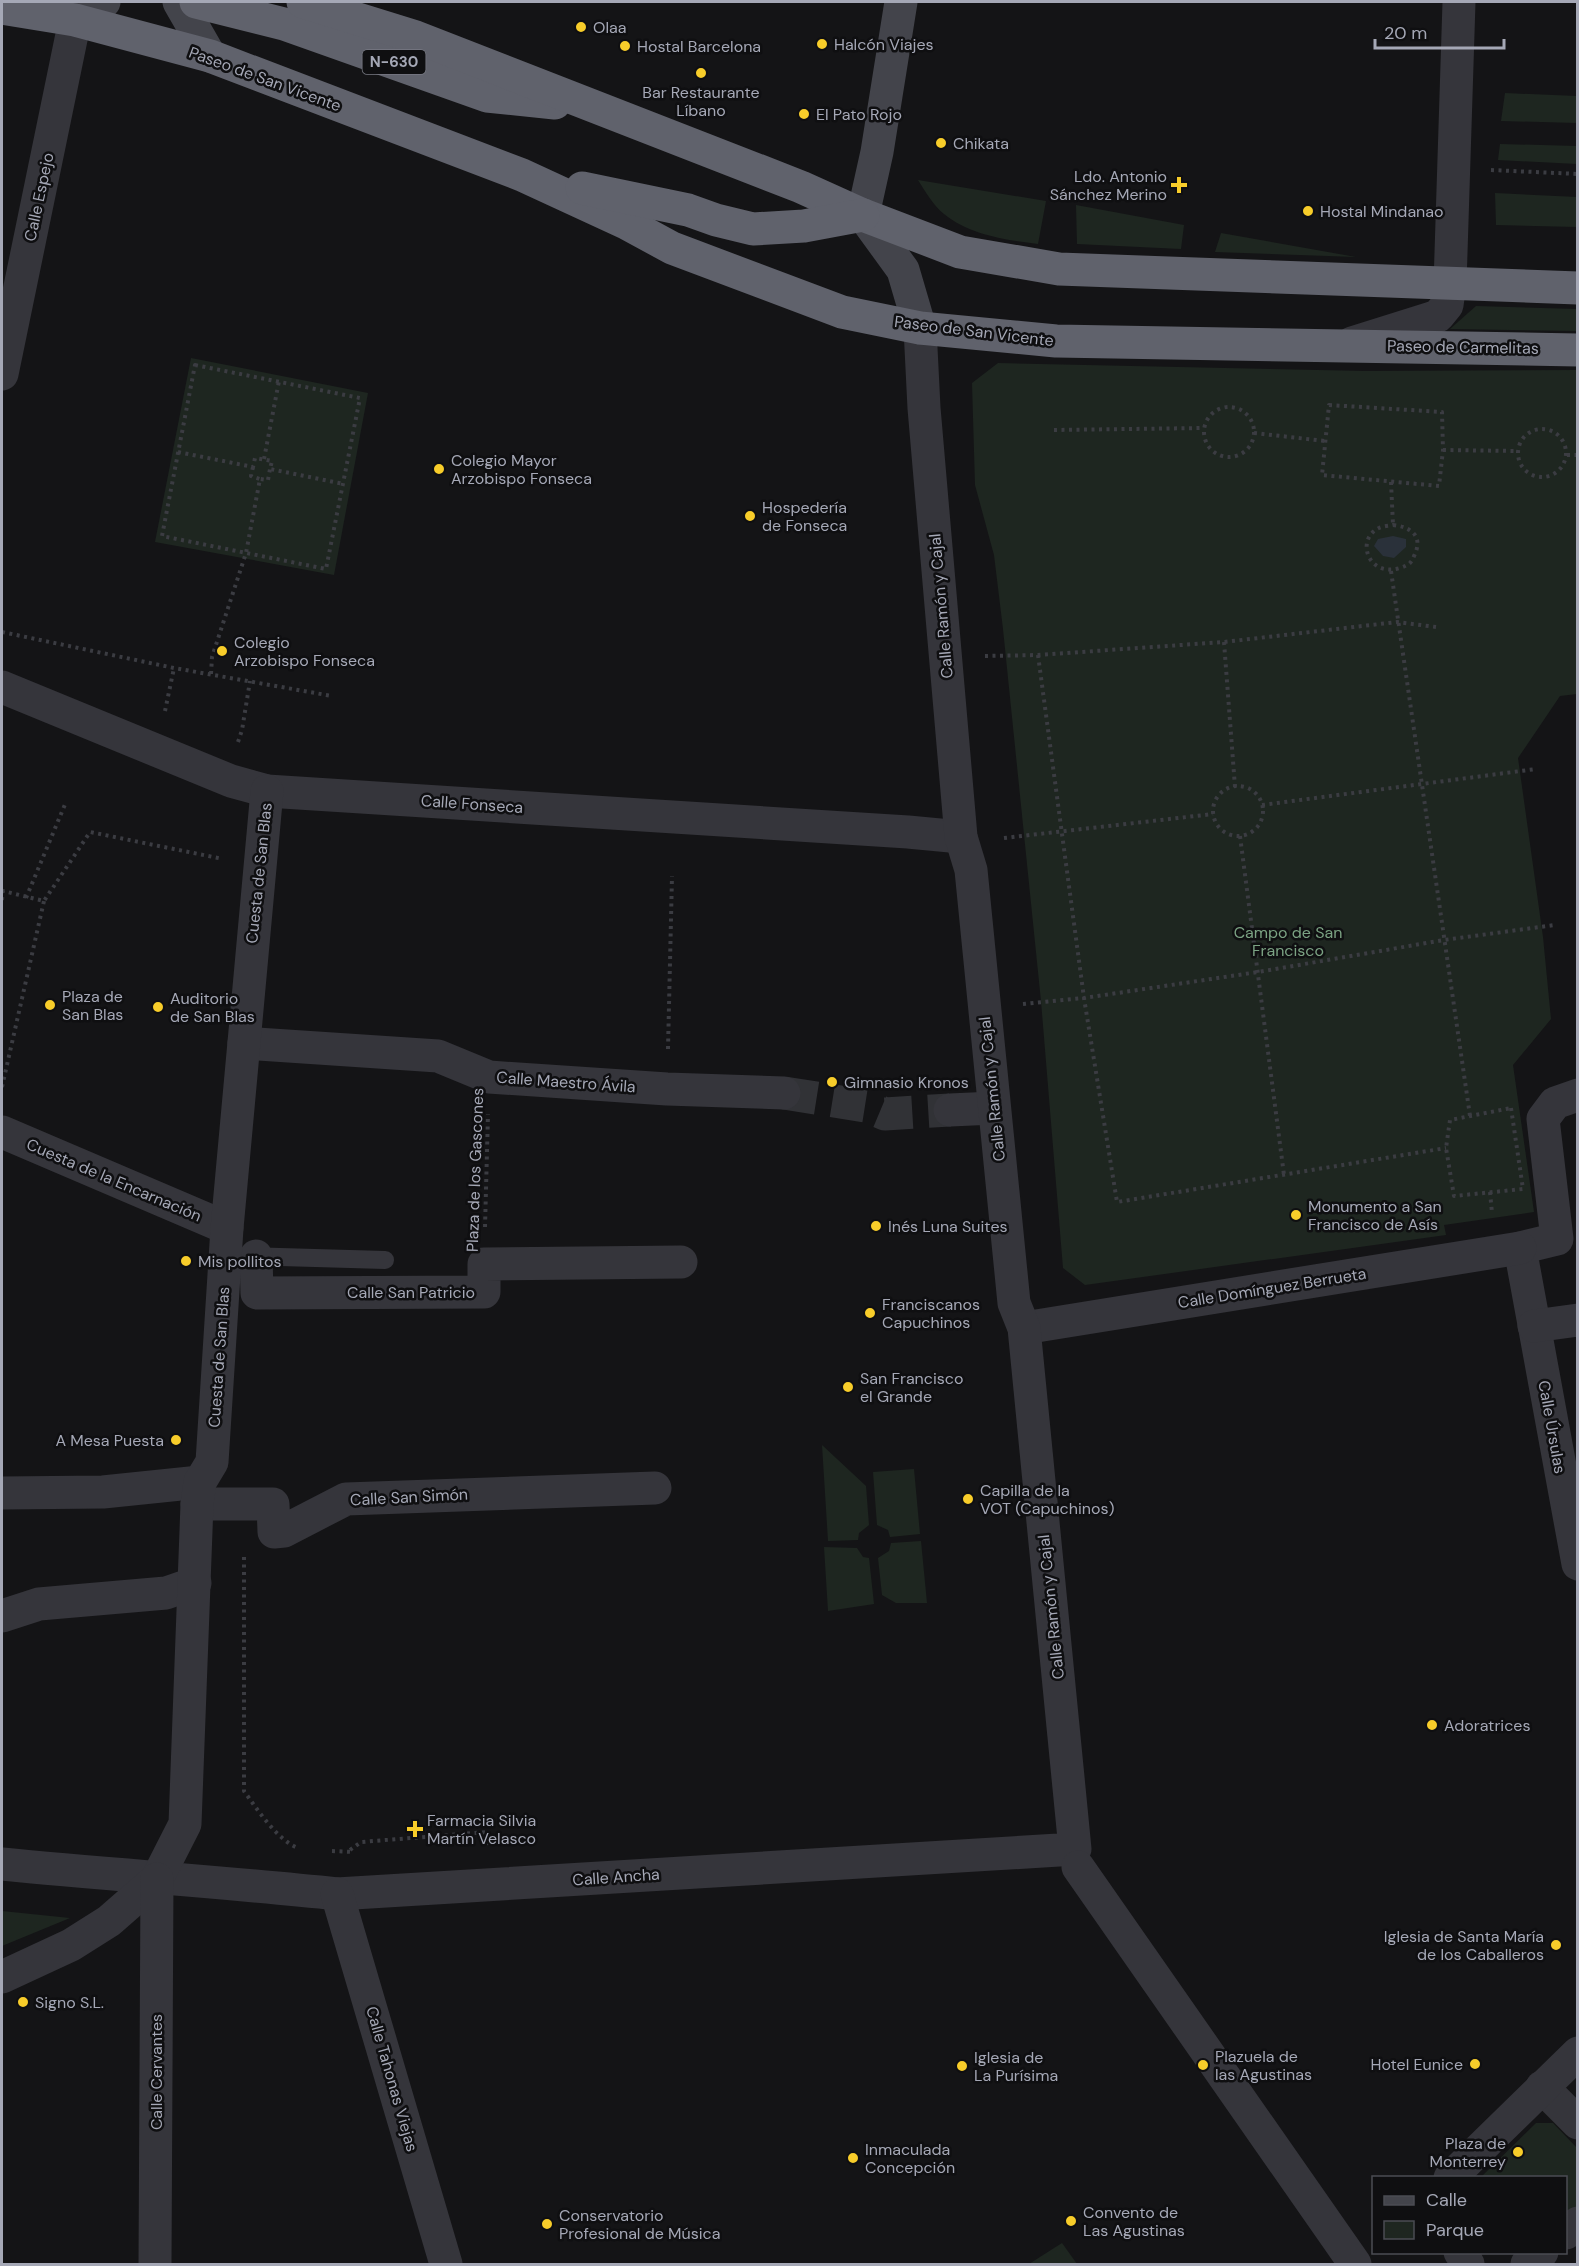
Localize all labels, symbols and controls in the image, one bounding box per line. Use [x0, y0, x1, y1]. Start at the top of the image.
scale bar [1375, 12, 1504, 50]
place label: Olaa [593, 17, 626, 38]
marker: Olaa [574, 20, 588, 34]
text: 20 m [1384, 21, 1427, 45]
place label: Halcón Viajes [834, 34, 934, 55]
place label: Hostal Barcelona [637, 36, 761, 57]
marker: Halcón Viajes [815, 37, 829, 51]
marker: Hostal Barcelona [618, 39, 632, 53]
street label: Paseo de San Vicente [186, 42, 344, 116]
road number: N-630 [362, 50, 426, 74]
marker: Bar Restaurante Líbano [694, 66, 708, 80]
place label: Bar Restaurante Líbano [642, 82, 760, 121]
place label: El Pato Rojo [816, 104, 902, 125]
marker: El Pato Rojo [797, 107, 811, 121]
place label: Chikata [953, 133, 1009, 154]
marker: Chikata [934, 136, 948, 150]
street label: Calle Espejo [19, 151, 59, 243]
place label: Ldo. Antonio Sánchez Merino [1050, 166, 1167, 205]
marker: Ldo. Antonio Sánchez Merino [1172, 178, 1186, 192]
place label: Hostal Mindanao [1320, 201, 1443, 222]
marker: Hostal Mindanao [1301, 204, 1315, 218]
street label: Paseo de San Vicente [893, 311, 1055, 351]
street label: Paseo de Carmelitas [1387, 335, 1539, 359]
place label: Colegio Mayor Arzobispo Fonseca [451, 450, 592, 489]
marker: Colegio Mayor Arzobispo Fonseca [432, 462, 446, 476]
place label: Hospedería de Fonseca [762, 497, 847, 536]
marker: Hospedería de Fonseca [743, 509, 757, 523]
street label: Calle Ramón y Cajal [924, 533, 958, 679]
place label: Colegio Arzobispo Fonseca [234, 632, 375, 671]
marker: Colegio Arzobispo Fonseca [215, 644, 229, 658]
street label: Calle Fonseca [420, 790, 524, 818]
street label: Cuesta de San Blas [241, 802, 277, 944]
park label: Campo de San Francisco [1234, 922, 1342, 961]
place label: Plaza de San Blas [62, 986, 123, 1025]
place label: Auditorio de San Blas [170, 988, 255, 1027]
marker: Plaza de San Blas [43, 998, 57, 1012]
marker: Auditorio de San Blas [151, 1000, 165, 1014]
street label: Calle Ramón y Cajal [974, 1016, 1010, 1162]
street label: Calle Maestro Ávila [496, 1067, 636, 1097]
place label: Gimnasio Kronos [844, 1072, 969, 1093]
marker: Gimnasio Kronos [825, 1075, 839, 1089]
street label: Plaza de los Gascones [462, 1087, 488, 1253]
street label: Cuesta de la Encarnación [23, 1134, 205, 1226]
place label: Monumento a San Francisco de Asís [1308, 1196, 1442, 1235]
marker: Monumento a San Francisco de Asís [1289, 1208, 1303, 1222]
place label: Inés Luna Suites [888, 1216, 1008, 1237]
marker: Inés Luna Suites [869, 1219, 883, 1233]
place label: Mis pollitos [198, 1251, 282, 1272]
marker: Mis pollitos [179, 1254, 193, 1268]
street label: Calle Domínguez Berrueta [1176, 1263, 1368, 1313]
street label: Calle San Patricio [347, 1282, 475, 1303]
street label: Cuesta de San Blas [204, 1286, 234, 1428]
place label: Franciscanos Capuchinos [882, 1294, 980, 1333]
marker: Franciscanos Capuchinos [863, 1306, 877, 1320]
place label: San Francisco el Grande [860, 1368, 963, 1407]
street label: Calle Úrsulas [1533, 1379, 1571, 1475]
marker: San Francisco el Grande [841, 1380, 855, 1394]
place label: A Mesa Puesta [55, 1430, 164, 1451]
marker: A Mesa Puesta [169, 1433, 183, 1447]
place label: Capilla de la VOT (Capuchinos) [980, 1480, 1114, 1519]
street label: Calle San Simón [349, 1483, 469, 1511]
marker: Capilla de la VOT (Capuchinos) [961, 1492, 975, 1506]
street label: Calle Ramón y Cajal [1033, 1534, 1069, 1680]
place label: Adoratrices [1444, 1715, 1530, 1736]
marker: Adoratrices [1425, 1718, 1439, 1732]
place label: Farmacia Silvia Martín Velasco [427, 1810, 536, 1849]
marker: Farmacia Silvia Martín Velasco [408, 1822, 422, 1836]
street label: Calle Ancha [572, 1863, 660, 1891]
place label: Iglesia de Santa María de los Caballeros [1384, 1926, 1544, 1965]
marker: Iglesia de Santa María de los Caballeros [1549, 1938, 1563, 1952]
place label: Signo S.L. [35, 1992, 104, 2013]
marker: Signo S.L. [16, 1995, 30, 2009]
street label: Calle Tahonas Viejas [361, 2004, 423, 2154]
street label: Calle Cervantes [146, 2014, 167, 2130]
place label: Plazuela de las Agustinas [1215, 2046, 1312, 2085]
place label: Iglesia de La Purísima [974, 2047, 1058, 2086]
place label: Hotel Eunice [1371, 2054, 1463, 2075]
marker: Hotel Eunice [1468, 2057, 1482, 2071]
marker: Plazuela de las Agustinas [1196, 2058, 1210, 2072]
marker: Iglesia de La Purísima [955, 2059, 969, 2073]
place label: Plaza de Monterrey [1430, 2133, 1506, 2172]
place label: Inmaculada Concepción [865, 2139, 955, 2178]
marker: Plaza de Monterrey [1511, 2145, 1525, 2159]
marker: Inmaculada Concepción [846, 2151, 860, 2165]
legend [1372, 2176, 1567, 2254]
text: Calle [1426, 2188, 1467, 2212]
place label: Convento de Las Agustinas [1083, 2202, 1185, 2241]
place label: Conservatorio Profesional de Música [559, 2205, 720, 2244]
marker: Convento de Las Agustinas [1064, 2214, 1078, 2228]
marker: Conservatorio Profesional de Música [540, 2217, 554, 2231]
text: Parque [1426, 2218, 1484, 2242]

